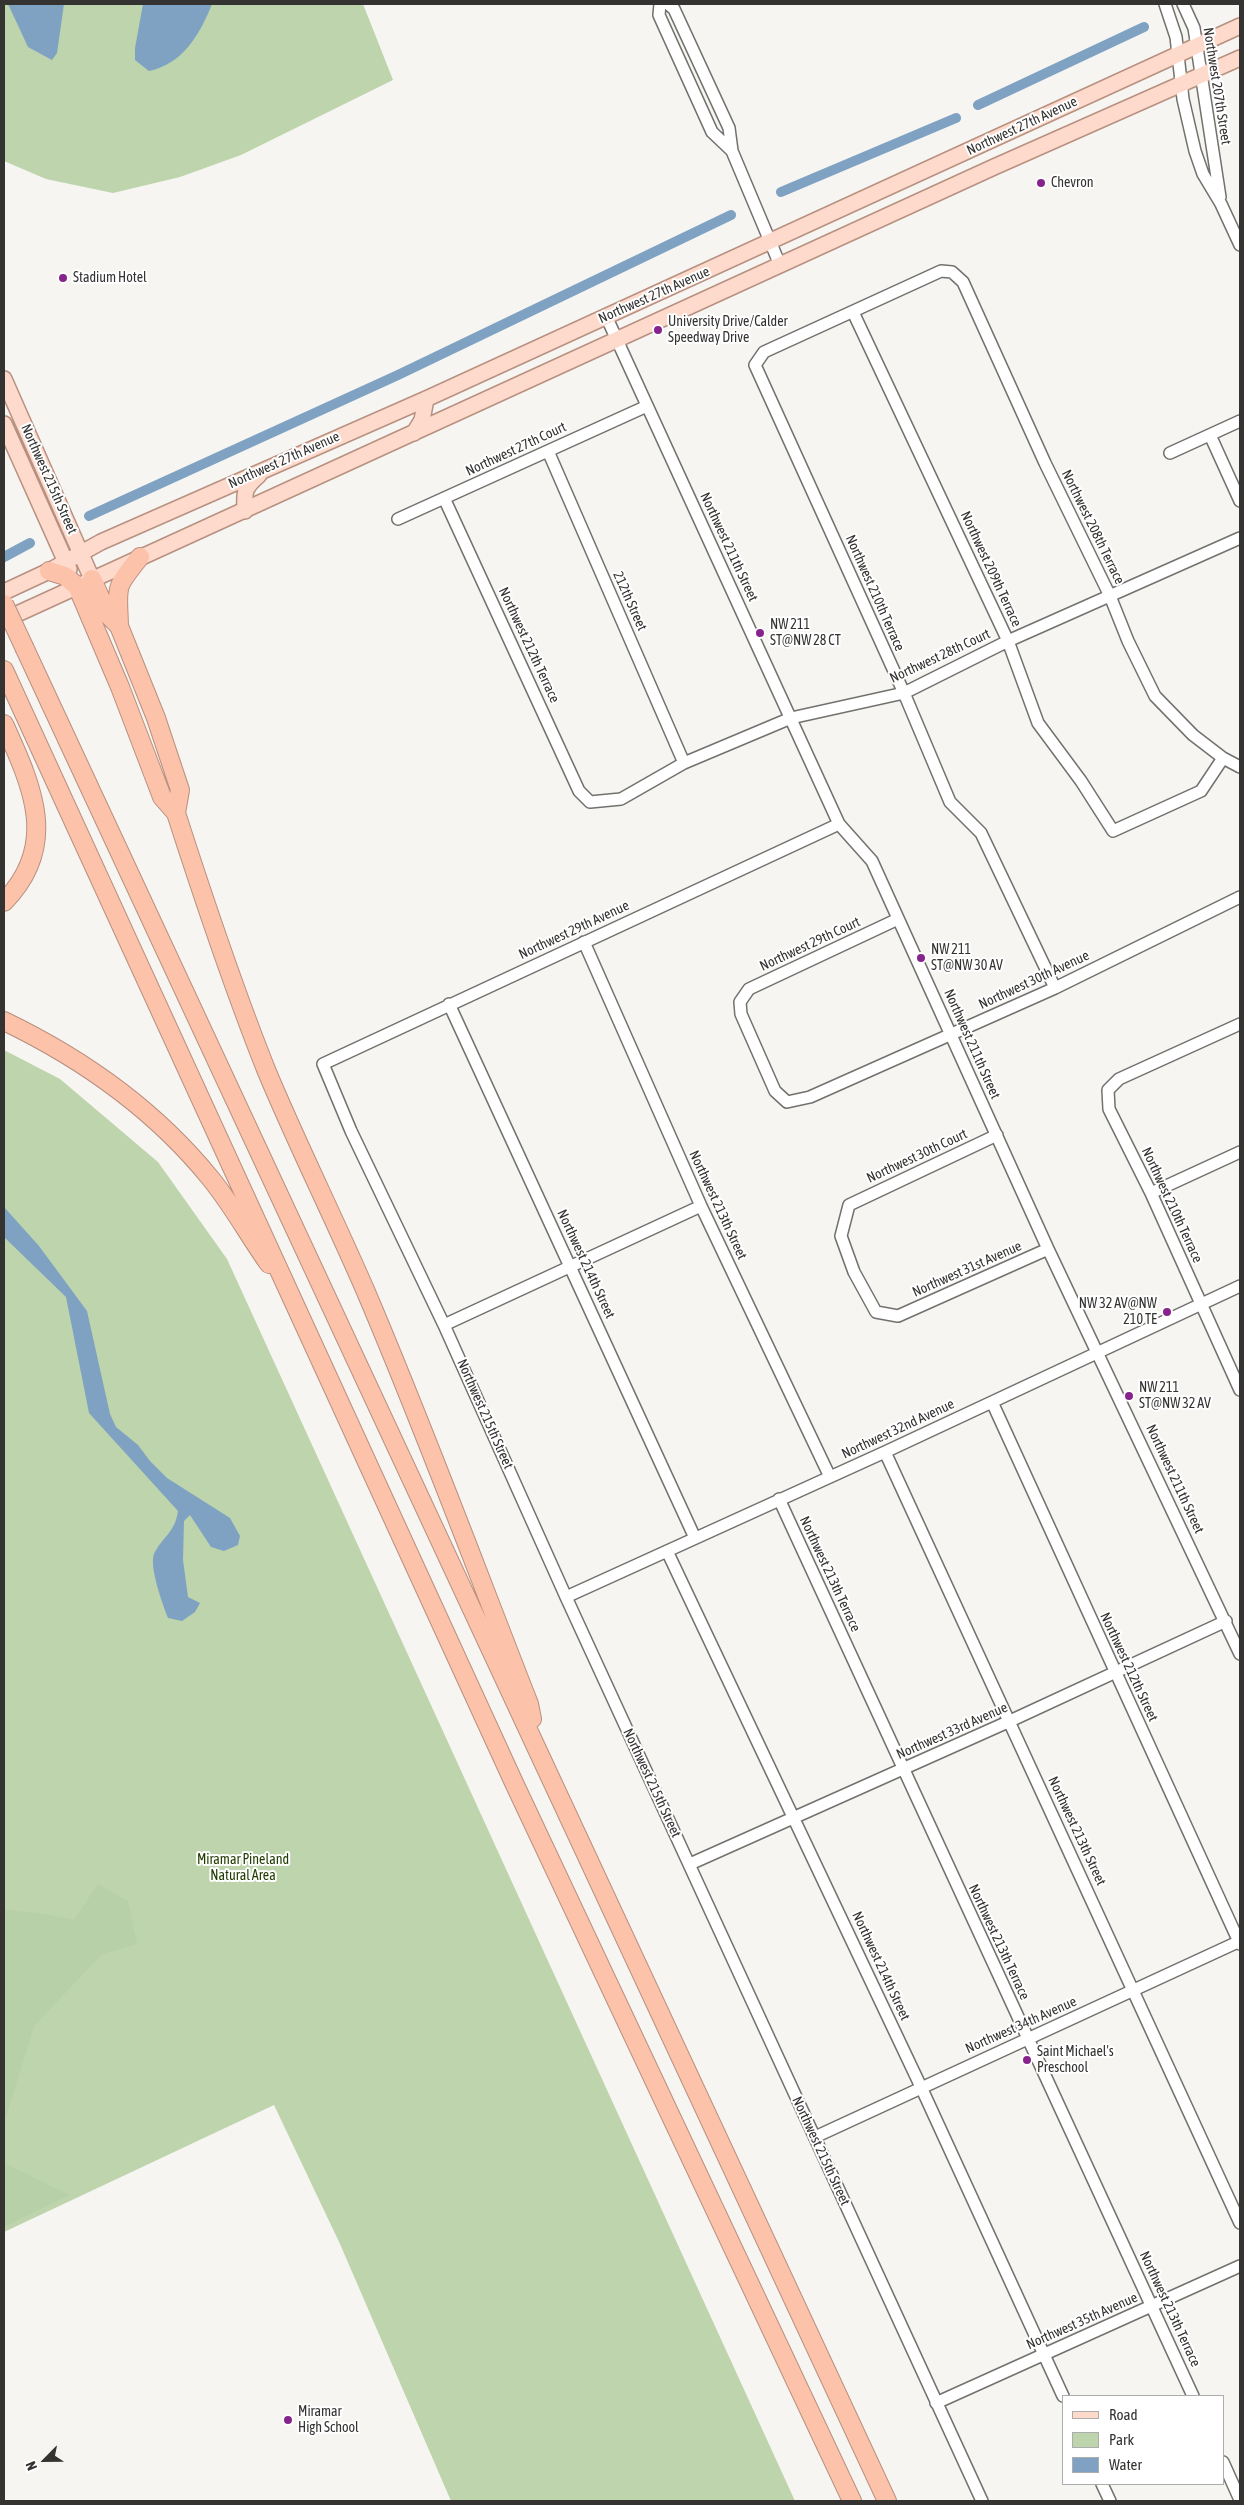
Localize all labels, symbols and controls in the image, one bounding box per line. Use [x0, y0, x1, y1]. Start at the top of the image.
street label: Northwest 207th Street [1199, 26, 1235, 146]
street label: Northwest 27th Avenue [964, 93, 1080, 159]
place label: Chevron [1051, 175, 1094, 191]
marker: Chevron [1035, 177, 1047, 189]
street label: Northwest 27th Avenue [596, 263, 712, 327]
place label: Stadium Hotel [73, 270, 147, 286]
marker: Stadium Hotel [57, 272, 69, 284]
place label: University Drive/Calder Speedway Drive [668, 314, 788, 347]
marker: University Drive/Calder Speedway Drive [652, 324, 664, 336]
street label: Northwest 27th Court [463, 418, 569, 480]
street label: Northwest 215th Street [17, 422, 81, 536]
street label: Northwest 27th Avenue [226, 428, 342, 492]
street label: Northwest 208th Terrace [1058, 467, 1128, 587]
street label: Northwest 211th Street [696, 490, 762, 604]
street label: Northwest 209th Terrace [957, 509, 1025, 629]
street label: Northwest 210th Terrace [842, 532, 908, 654]
street label: 212th Street [609, 569, 651, 633]
street label: Northwest 212th Terrace [495, 585, 563, 705]
place label: NW 211 ST@NW 28 CT [770, 617, 841, 650]
street label: Northwest 28th Court [887, 625, 993, 687]
marker: NW 211 ST@NW 28 CT [754, 627, 766, 639]
street label: Northwest 29th Avenue [516, 897, 632, 963]
street label: Northwest 29th Court [757, 913, 863, 975]
place label: NW 211 ST@NW 30 AV [931, 942, 1003, 974]
street label: Northwest 30th Avenue [976, 947, 1092, 1013]
marker: NW 211 ST@NW 30 AV [915, 952, 927, 964]
street label: Northwest 211th Street [940, 987, 1004, 1101]
street label: Northwest 30th Court [864, 1125, 970, 1187]
street label: Northwest 210th Terrace [1138, 1145, 1206, 1265]
street label: Northwest 213th Street [685, 1148, 751, 1262]
street label: Northwest 214th Street [553, 1207, 619, 1321]
street label: Northwest 31st Avenue [910, 1237, 1024, 1301]
place label: NW 32 AV@NW 210 TE [1079, 1296, 1157, 1328]
marker: NW 32 AV@NW 210 TE [1161, 1306, 1173, 1318]
street label: Northwest 215th Street [453, 1357, 517, 1471]
place label: NW 211 ST@NW 32 AV [1139, 1380, 1211, 1412]
marker: NW 211 ST@NW 32 AV [1123, 1390, 1135, 1402]
street label: Northwest 32nd Avenue [839, 1396, 957, 1462]
street label: Northwest 211th Street [1142, 1422, 1208, 1536]
street label: Northwest 213th Terrace [796, 1514, 864, 1634]
street label: Northwest 212th Street [1096, 1610, 1162, 1724]
street label: Northwest 33rd Avenue [894, 1699, 1010, 1763]
street label: Northwest 215th Street [619, 1726, 685, 1840]
street label: Northwest 213th Street [1044, 1774, 1110, 1888]
park label: Miramar Pineland Natural Area [197, 1852, 289, 1884]
street label: Northwest 213th Terrace [965, 1882, 1033, 2002]
street label: Northwest 214th Street [848, 1909, 914, 2023]
street label: Northwest 34th Avenue [963, 1993, 1079, 2057]
place label: Saint Michael's Preschool [1037, 2044, 1114, 2076]
marker: Saint Michael's Preschool [1021, 2054, 1033, 2066]
street label: Northwest 215th Street [788, 2094, 854, 2208]
street label: Northwest 213th Terrace [1136, 2249, 1204, 2369]
street label: Northwest 35th Avenue [1024, 2289, 1140, 2353]
legend [1062, 2395, 1224, 2485]
place label: Miramar High School [298, 2404, 359, 2436]
text: Road [1109, 2406, 1138, 2423]
marker: Miramar High School [282, 2414, 294, 2426]
text: Park [1109, 2431, 1134, 2448]
north arrow [20, 2435, 70, 2485]
text: Water [1109, 2456, 1142, 2473]
text: N [22, 2459, 40, 2473]

